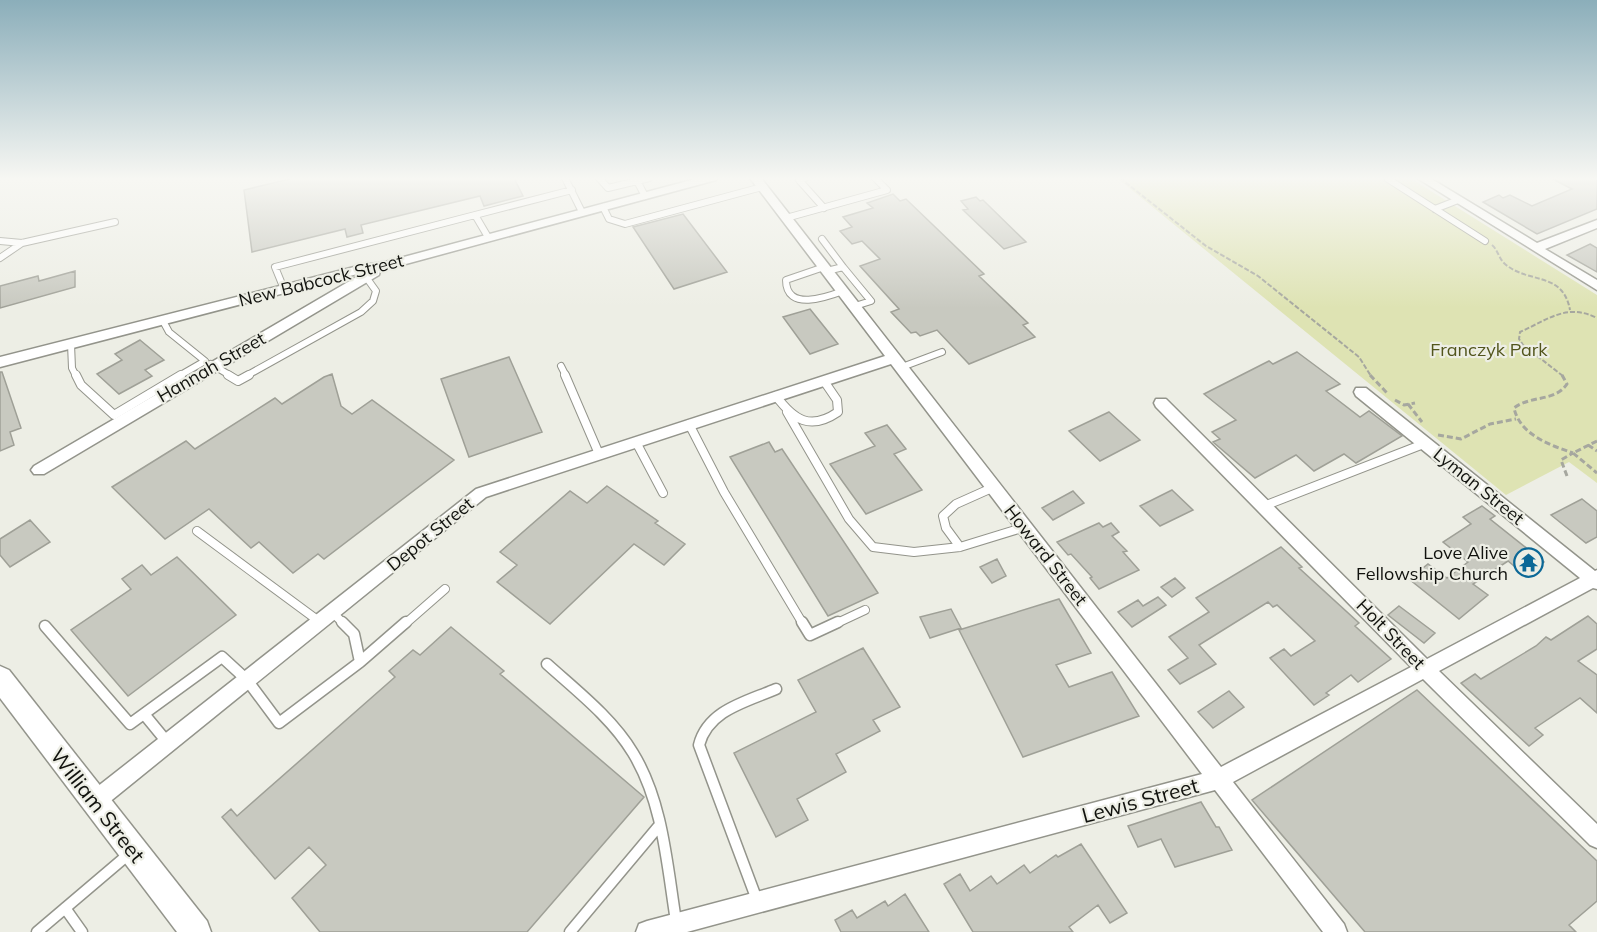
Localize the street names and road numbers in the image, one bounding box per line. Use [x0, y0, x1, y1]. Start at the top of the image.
street label: New Babcock Street [236, 248, 406, 312]
street label: Hannah Street [153, 327, 269, 407]
street label: Lyman Street [1429, 442, 1529, 530]
street label: Depot Street [382, 492, 478, 576]
street label: Howard Street [999, 500, 1093, 610]
street label: Holt Street [1352, 594, 1430, 674]
street label: William Street [45, 743, 151, 867]
street label: Lewis Street [1079, 772, 1201, 828]

